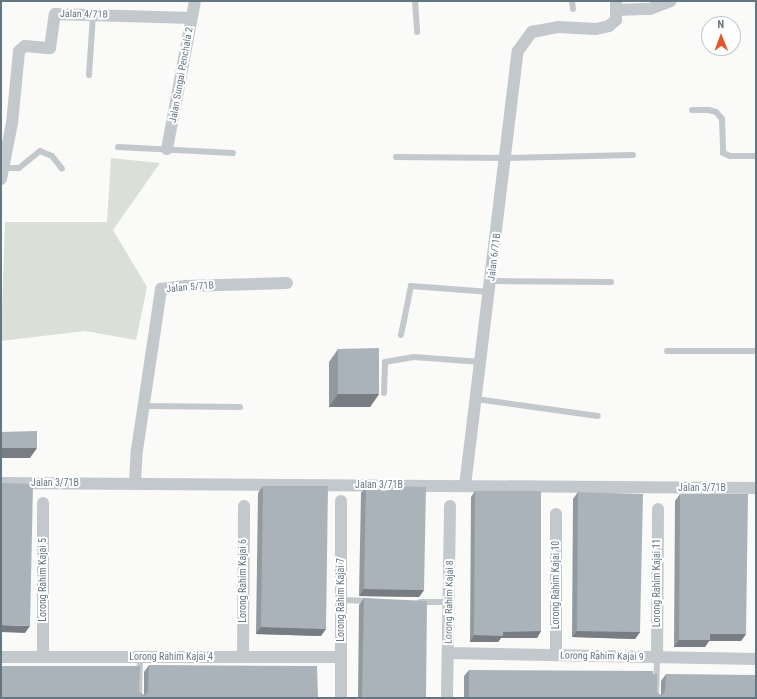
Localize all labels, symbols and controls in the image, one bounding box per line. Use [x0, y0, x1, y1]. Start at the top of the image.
street label: Jalan 4/71B [60, 8, 108, 20]
north arrow [701, 16, 741, 56]
text: N [717, 18, 724, 31]
street label: Jalan Sungai Penchala 2 [167, 26, 195, 124]
street label: Jalan 6/71B [485, 233, 503, 281]
street label: Jalan 5/71B [166, 279, 214, 295]
street label: Jalan 3/71B [31, 477, 79, 489]
street label: Jalan 3/71B [355, 479, 403, 491]
street label: Jalan 3/71B [678, 482, 726, 494]
street label: Lorong Rahim Kajai 5 [37, 538, 49, 622]
street label: Lorong Rahim Kajai 6 [237, 539, 249, 623]
street label: Lorong Rahim Kajai 11 [651, 539, 663, 627]
street label: Lorong Rahim Kajai 10 [550, 541, 562, 629]
street label: Lorong Rahim Kajai 7 [335, 558, 347, 642]
street label: Lorong Rahim Kajai 8 [442, 560, 456, 644]
street label: Lorong Rahim Kajai 9 [560, 649, 644, 663]
street label: Lorong Rahim Kajai 4 [129, 651, 213, 663]

